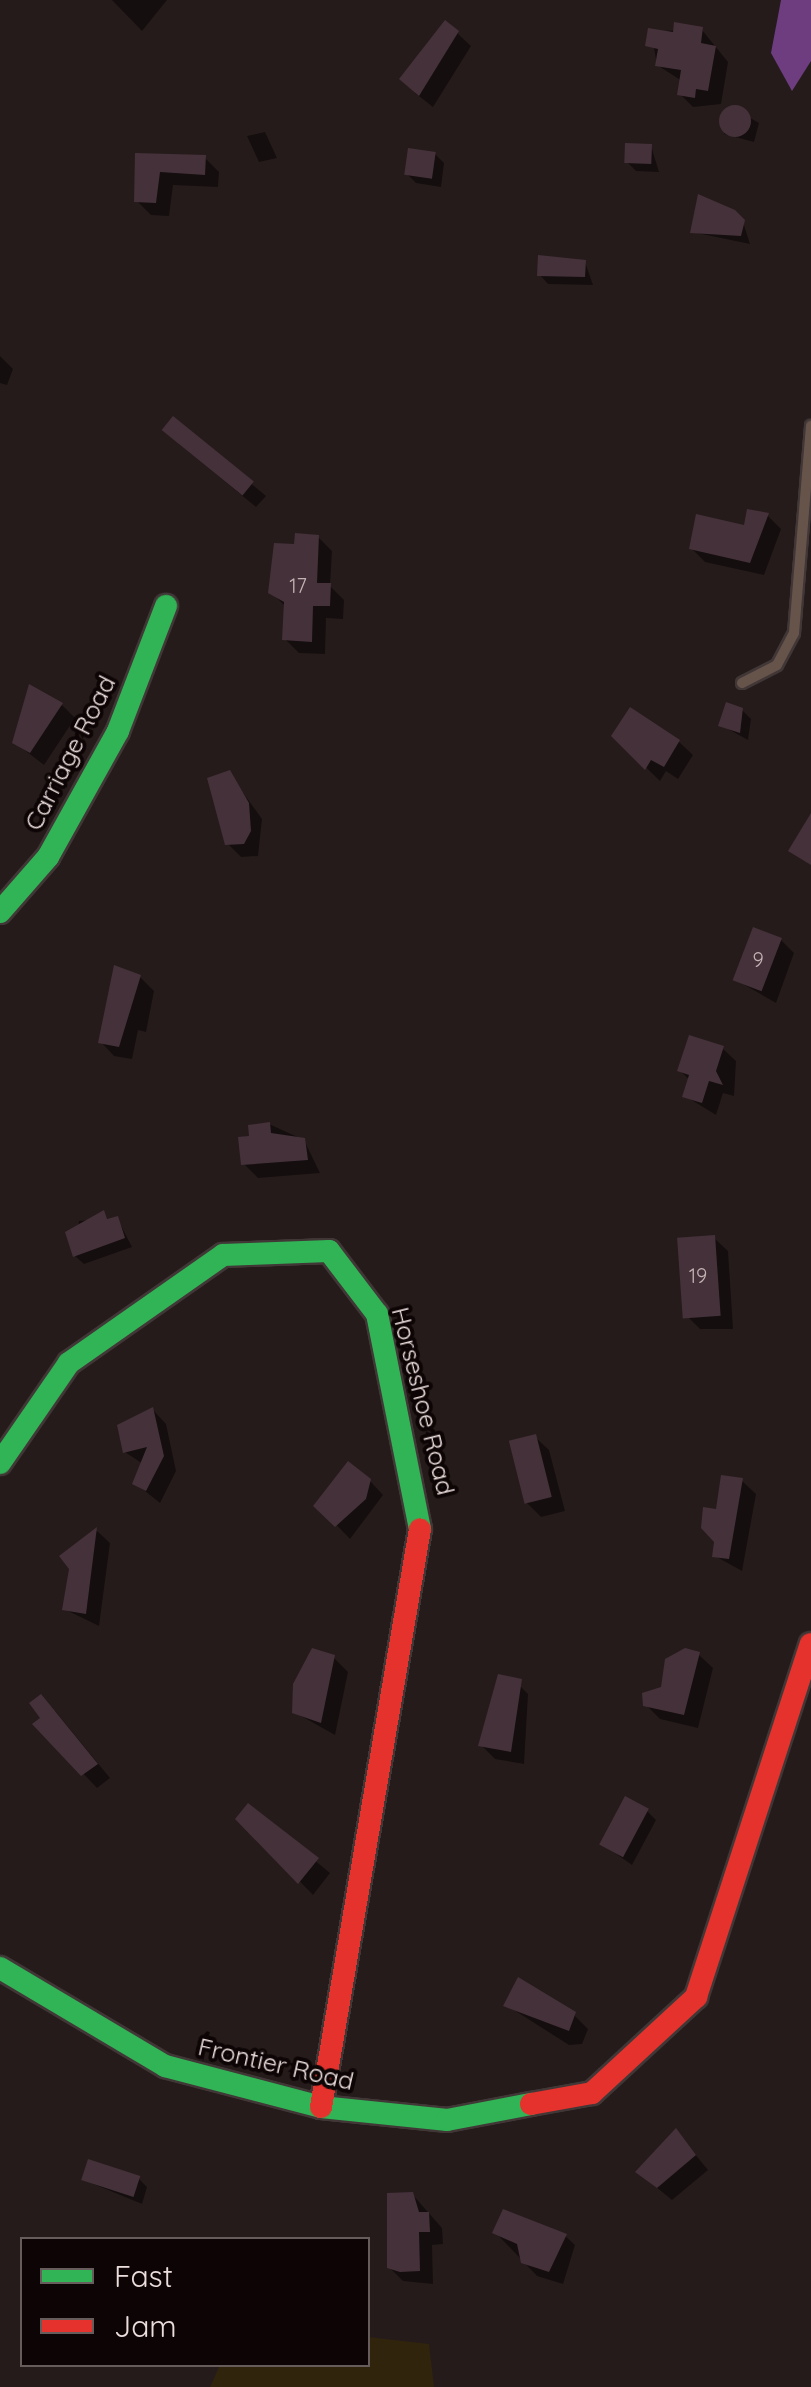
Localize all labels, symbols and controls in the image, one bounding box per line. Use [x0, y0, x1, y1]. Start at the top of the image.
house number: 17 [289, 573, 307, 597]
street label: Carriage Road [18, 671, 122, 835]
house number: 9 [752, 947, 764, 971]
house number: 19 [689, 1263, 707, 1287]
street label: Horseshoe Road [385, 1304, 461, 1498]
street label: Frontier Road [195, 2032, 357, 2096]
legend [20, 2237, 370, 2367]
text: Fast [114, 2257, 173, 2295]
text: Jam [114, 2307, 177, 2345]

